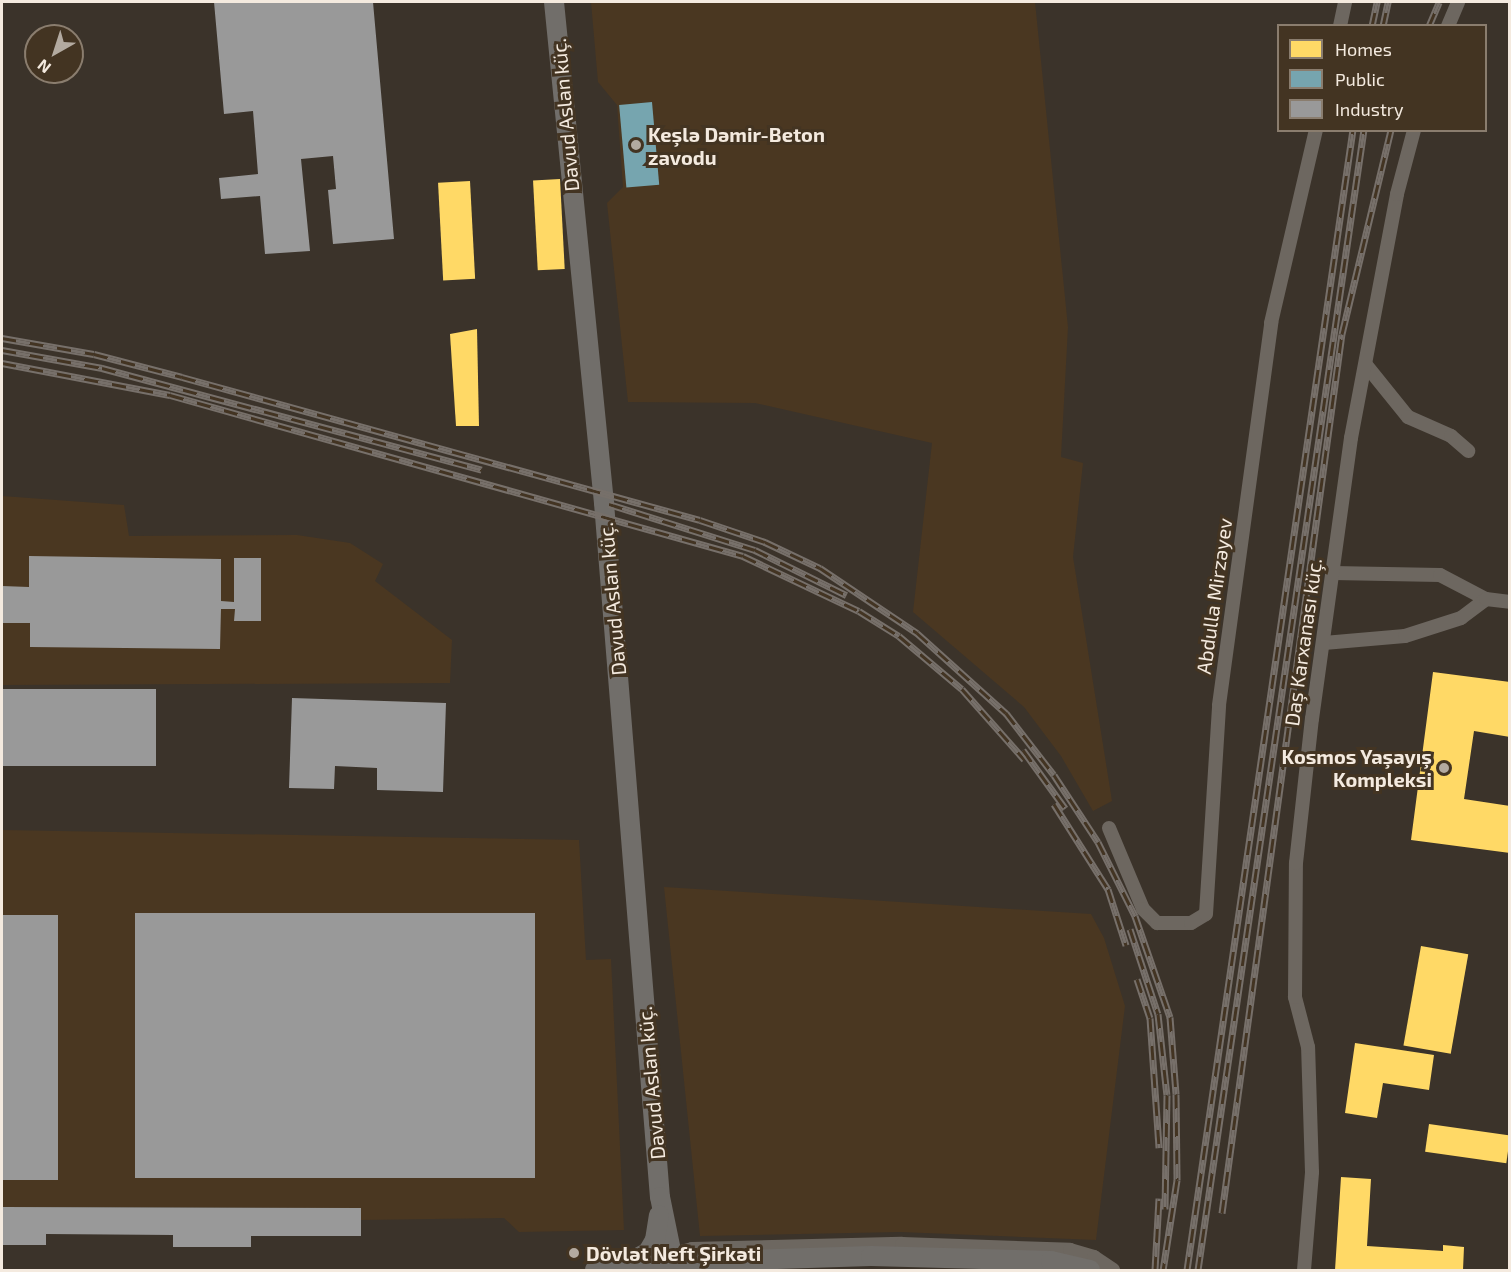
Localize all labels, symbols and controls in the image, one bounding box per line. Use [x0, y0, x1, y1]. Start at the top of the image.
north arrow [24, 24, 84, 84]
legend [1277, 24, 1487, 132]
street label: Davud Aslan küç. [546, 37, 584, 193]
text: Homes [1335, 38, 1392, 60]
text: N [33, 56, 54, 78]
text: Public [1335, 68, 1385, 90]
text: Industry [1335, 98, 1404, 120]
place label: Keşlə Dəmir-Beton zavodu [648, 122, 825, 169]
marker: Keşlə Dəmir-Beton zavodu [629, 138, 643, 152]
street label: Abdulla Mirzəyev [1191, 516, 1237, 676]
street label: Davud Aslan küç. [593, 521, 631, 677]
street label: Daş Karxanası küç. [1279, 556, 1327, 728]
place label: Kosmos Yaşayış Kompleksi [1281, 744, 1432, 791]
marker: Kosmos Yaşayış Kompleksi [1437, 761, 1451, 775]
street label: Davud Aslan küç. [632, 1005, 670, 1161]
place label: Dövlət Neft Şirkəti [586, 1241, 761, 1265]
marker: Dövlət Neft Şirkəti [567, 1246, 581, 1260]

